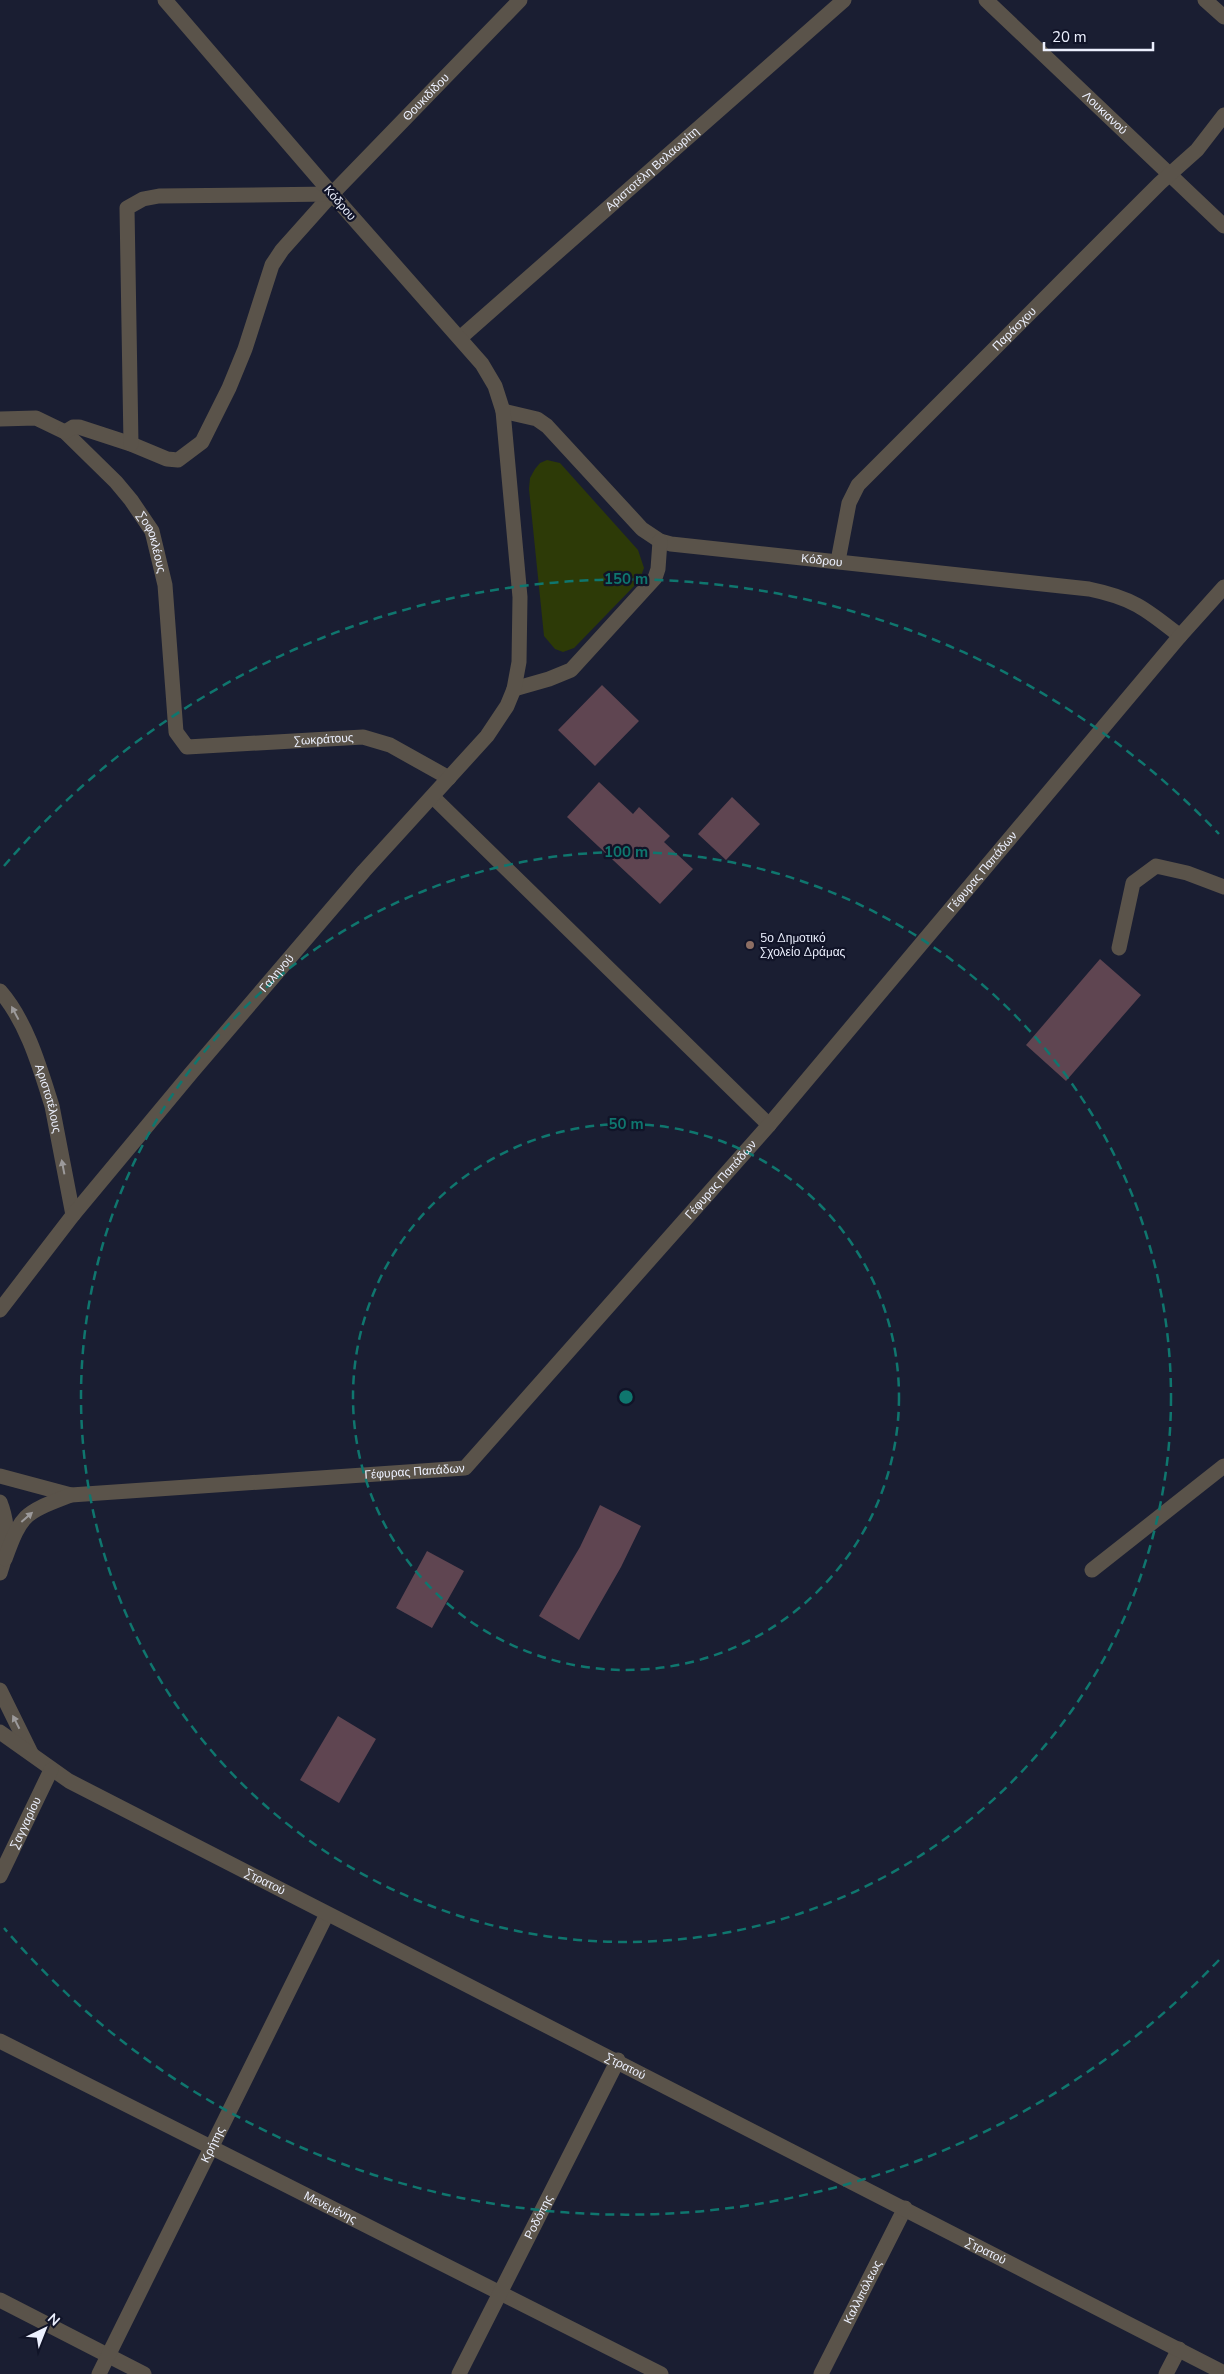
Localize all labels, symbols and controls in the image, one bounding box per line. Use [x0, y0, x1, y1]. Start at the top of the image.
scale bar [1044, 20, 1153, 52]
text: 20 m [1052, 27, 1087, 47]
street label: Θουκιδίδου [399, 70, 453, 124]
street label: Λουκιανού [1079, 88, 1131, 138]
street label: Αριστοτέλη Βαλαωρίτη [602, 123, 702, 214]
street label: Κόδρου [320, 182, 360, 224]
street label: Παράσχου [989, 303, 1040, 354]
street label: Σοφοκλέους [133, 508, 170, 575]
street label: Κόδρου [800, 550, 843, 570]
text: 150 m [604, 569, 648, 589]
street label: Σωκράτους [293, 730, 354, 749]
street label: Γέφυρας Παπάδων [944, 828, 1021, 915]
text: 100 m [604, 842, 648, 862]
place label: 5ο Δημοτικό Σχολείο Δράμας [760, 930, 846, 960]
marker: 5ο Δημοτικό Σχολείο Δράμας [744, 939, 756, 951]
street label: Γαληνού [256, 951, 297, 996]
one-way arrow [10, 1007, 19, 1020]
street label: Αριστοτέλους [31, 1062, 65, 1135]
text: 50 m [608, 1114, 644, 1134]
street label: Γέφυρας Παπάδων [681, 1137, 760, 1222]
one-way arrow [59, 1160, 67, 1175]
centre of rings [617, 1388, 635, 1406]
street label: Γέφυρας Παπάδων [364, 1460, 465, 1483]
one-way arrow [20, 1511, 33, 1522]
one-way arrow [11, 1715, 20, 1730]
street label: Σαγγαρίου [6, 1794, 45, 1851]
street label: Στρατού [242, 1864, 288, 1899]
street label: Στρατού [603, 2049, 649, 2083]
street label: Κρήτης [197, 2124, 229, 2166]
street label: Μενεμένης [301, 2187, 360, 2228]
street label: Ροδόπης [521, 2192, 556, 2242]
street label: Στρατού [963, 2234, 1009, 2268]
street label: Καλλιπόλεως [840, 2257, 885, 2327]
north arrow [20, 2304, 70, 2354]
text: N [43, 2309, 64, 2330]

